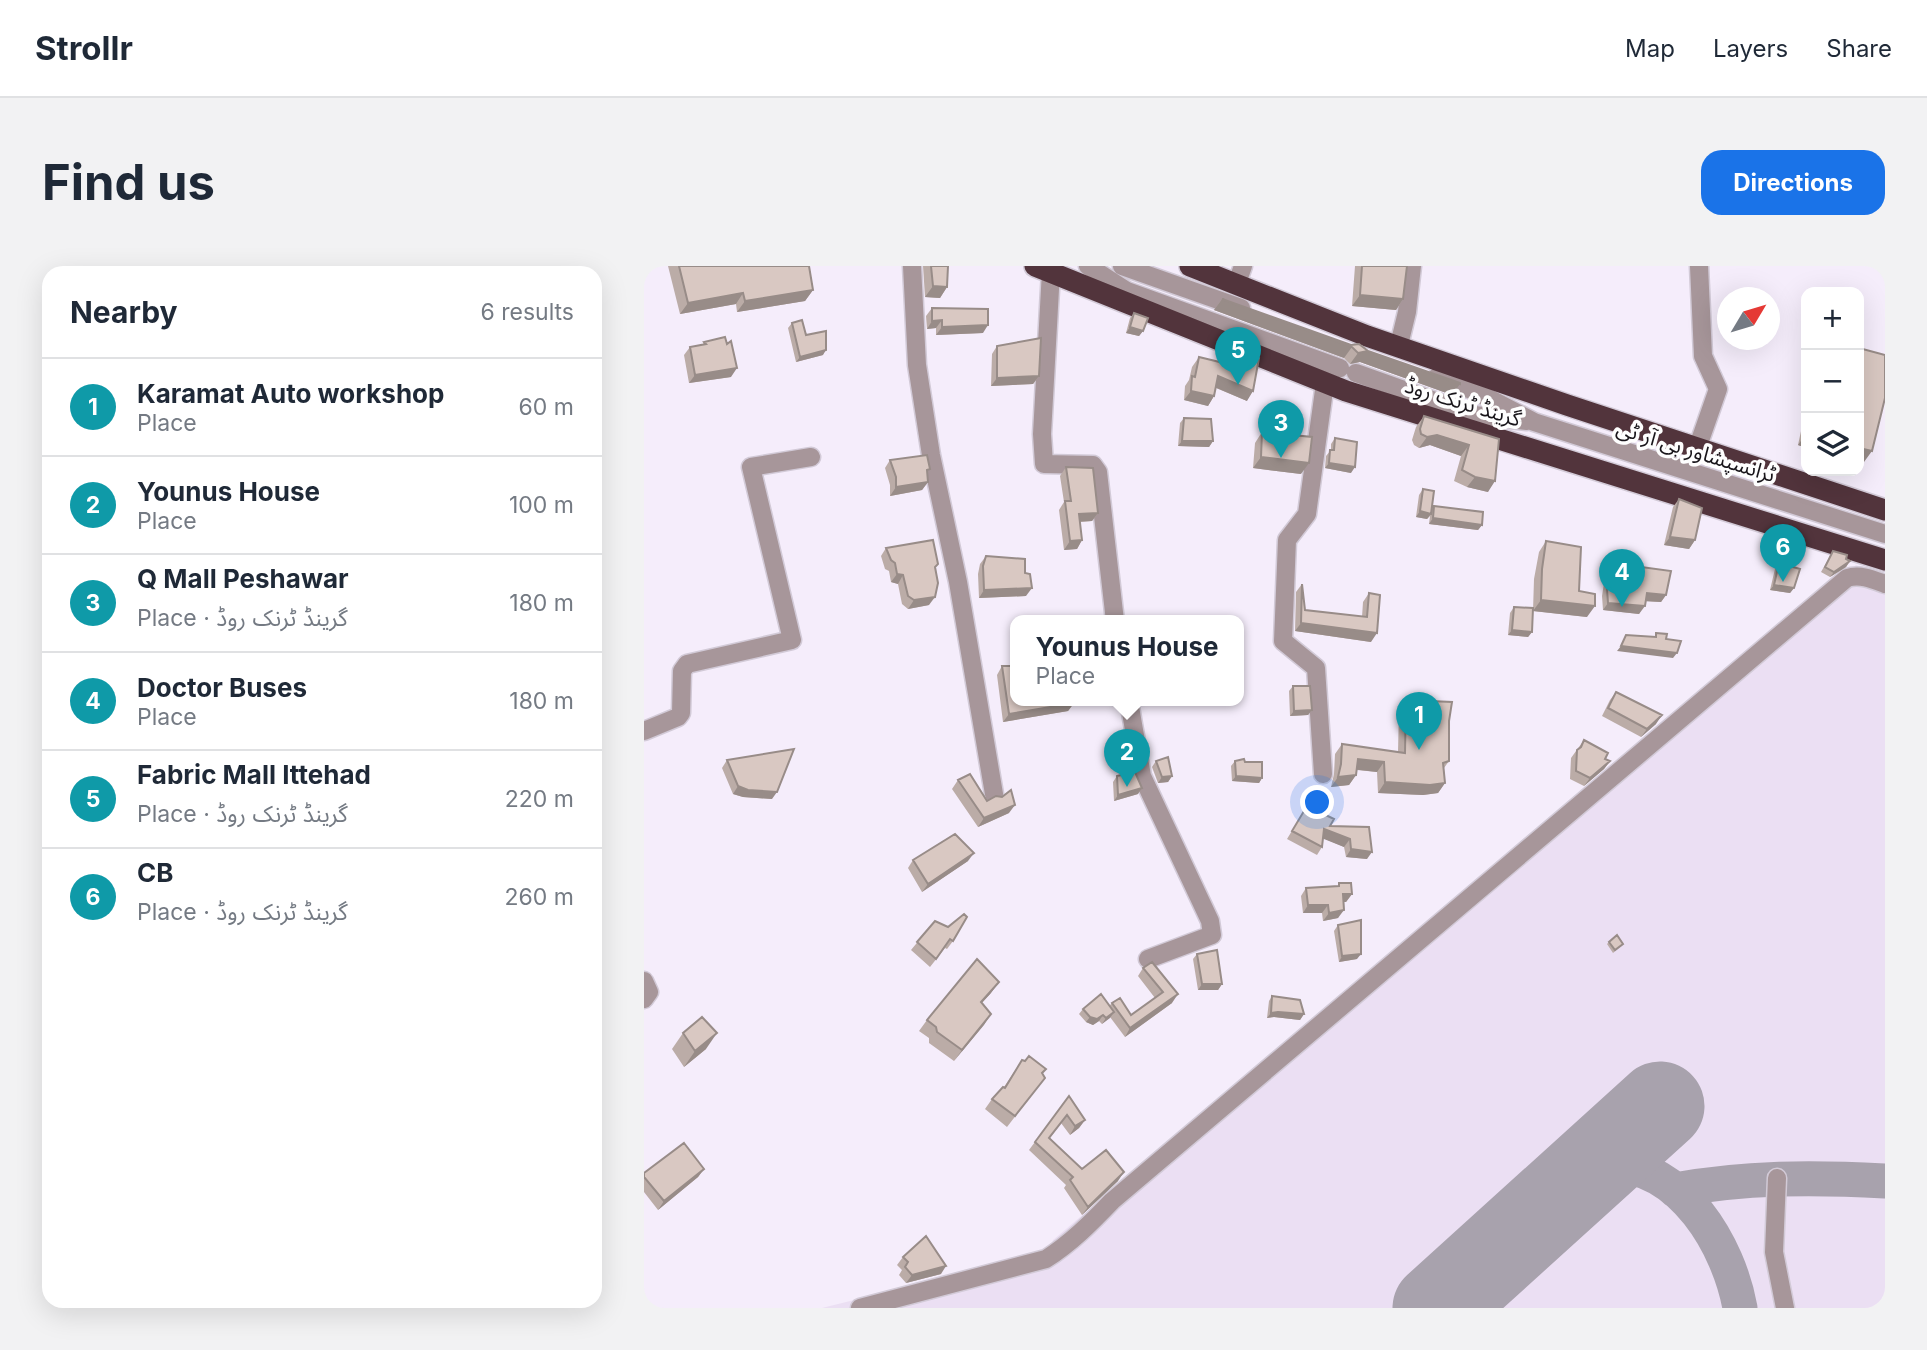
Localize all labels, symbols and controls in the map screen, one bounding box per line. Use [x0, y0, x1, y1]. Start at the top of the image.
text: Strollr [35, 28, 133, 68]
text: Map [1625, 34, 1675, 63]
text: Layers [1713, 34, 1788, 63]
text: Share [1826, 34, 1892, 63]
button: Directions [1701, 150, 1885, 215]
text: Find us [42, 153, 215, 212]
north arrow [1717, 287, 1780, 350]
map controls [1801, 287, 1864, 476]
button: + [1801, 287, 1864, 350]
text: Nearby [70, 294, 178, 330]
text: 6 results [480, 298, 574, 326]
pin: 5 [1215, 327, 1261, 385]
button: − [1801, 350, 1864, 413]
street label: گرینڈ ٹرنک روڈ [1402, 373, 1524, 432]
text: Karamat Auto workshop [137, 378, 444, 409]
text: 1 [88, 393, 98, 421]
text: 60 m [519, 393, 574, 421]
pin: 3 [1258, 400, 1304, 458]
text: Place [137, 409, 197, 437]
button: layers [1801, 413, 1864, 476]
street label: ٹرانسپشاور بی آر ٹی [1613, 415, 1778, 488]
text: Younus House [137, 476, 320, 507]
text: 2 [86, 491, 100, 519]
text: 100 m [509, 491, 574, 519]
text: Place [137, 507, 197, 535]
pin: 6 [1760, 524, 1806, 582]
pin: 4 [1599, 549, 1645, 607]
text: Q Mall Peshawar [137, 563, 349, 594]
text: 3 [86, 589, 100, 617]
text: 180 m [509, 589, 574, 617]
text: Place · گرینڈ ٹرنک روڈ [137, 604, 348, 632]
popup [1010, 615, 1244, 706]
text: Younus House [1036, 631, 1219, 662]
text: Place [1036, 662, 1095, 690]
text: Doctor Buses [137, 672, 307, 703]
text: 4 [85, 687, 101, 715]
text: 180 m [509, 687, 574, 715]
pin: 1 [1396, 692, 1442, 750]
text: Place [137, 703, 197, 731]
pin: 2 [1104, 729, 1150, 787]
text: Fabric Mall Ittehad [137, 759, 371, 790]
text: 5 [86, 785, 100, 813]
text: 220 m [505, 785, 574, 813]
your location [1300, 785, 1334, 819]
text: Place · گرینڈ ٹرنک روڈ [137, 800, 348, 828]
text: CB [137, 857, 173, 888]
text: 6 [86, 883, 100, 911]
text: 260 m [505, 883, 574, 911]
text: Place · گرینڈ ٹرنک روڈ [137, 898, 348, 926]

